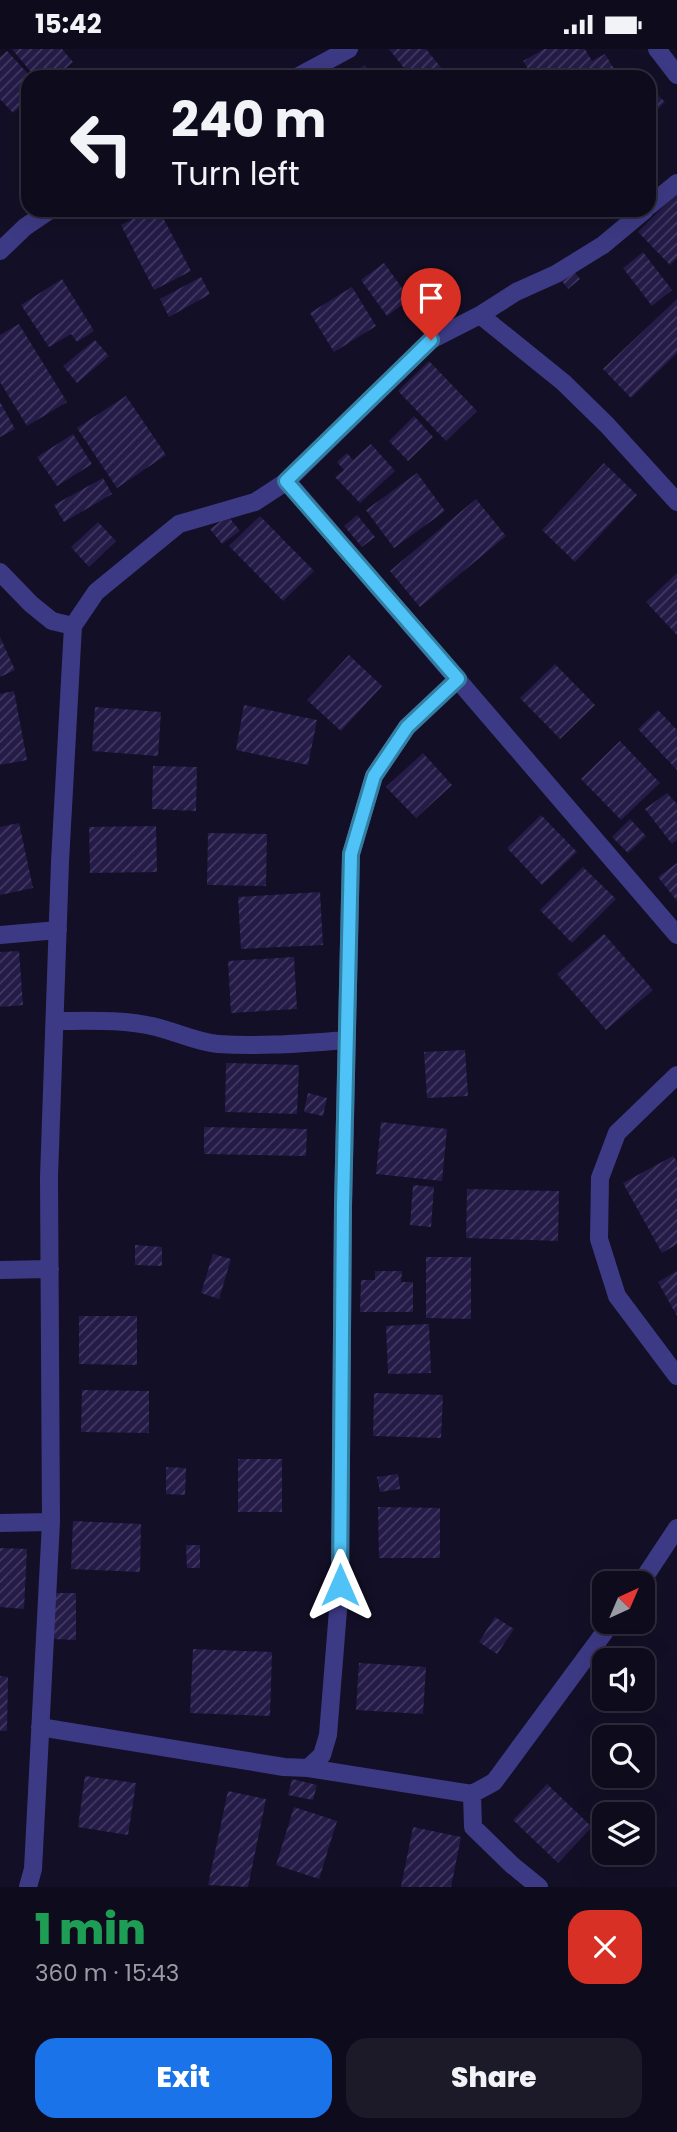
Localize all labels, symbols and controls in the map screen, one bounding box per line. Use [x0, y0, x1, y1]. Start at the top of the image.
text: 15:42 [35, 6, 102, 42]
text: 240 m [171, 86, 326, 154]
icon: left [56, 98, 147, 189]
text: Turn left [171, 151, 300, 196]
pin [401, 268, 461, 340]
icon: arrive [412, 279, 450, 317]
position arrow [303, 1548, 377, 1622]
north arrow [592, 1571, 654, 1635]
map controls [592, 1571, 655, 1865]
button: sound [592, 1648, 655, 1711]
button: search [592, 1725, 655, 1788]
button: layers [592, 1802, 655, 1865]
text: 1 min [35, 1900, 146, 1959]
button: close [568, 1910, 642, 1984]
text: 360 m · 15:43 [35, 1957, 179, 1989]
button: Exit [35, 2038, 332, 2118]
button: Share [346, 2038, 642, 2118]

